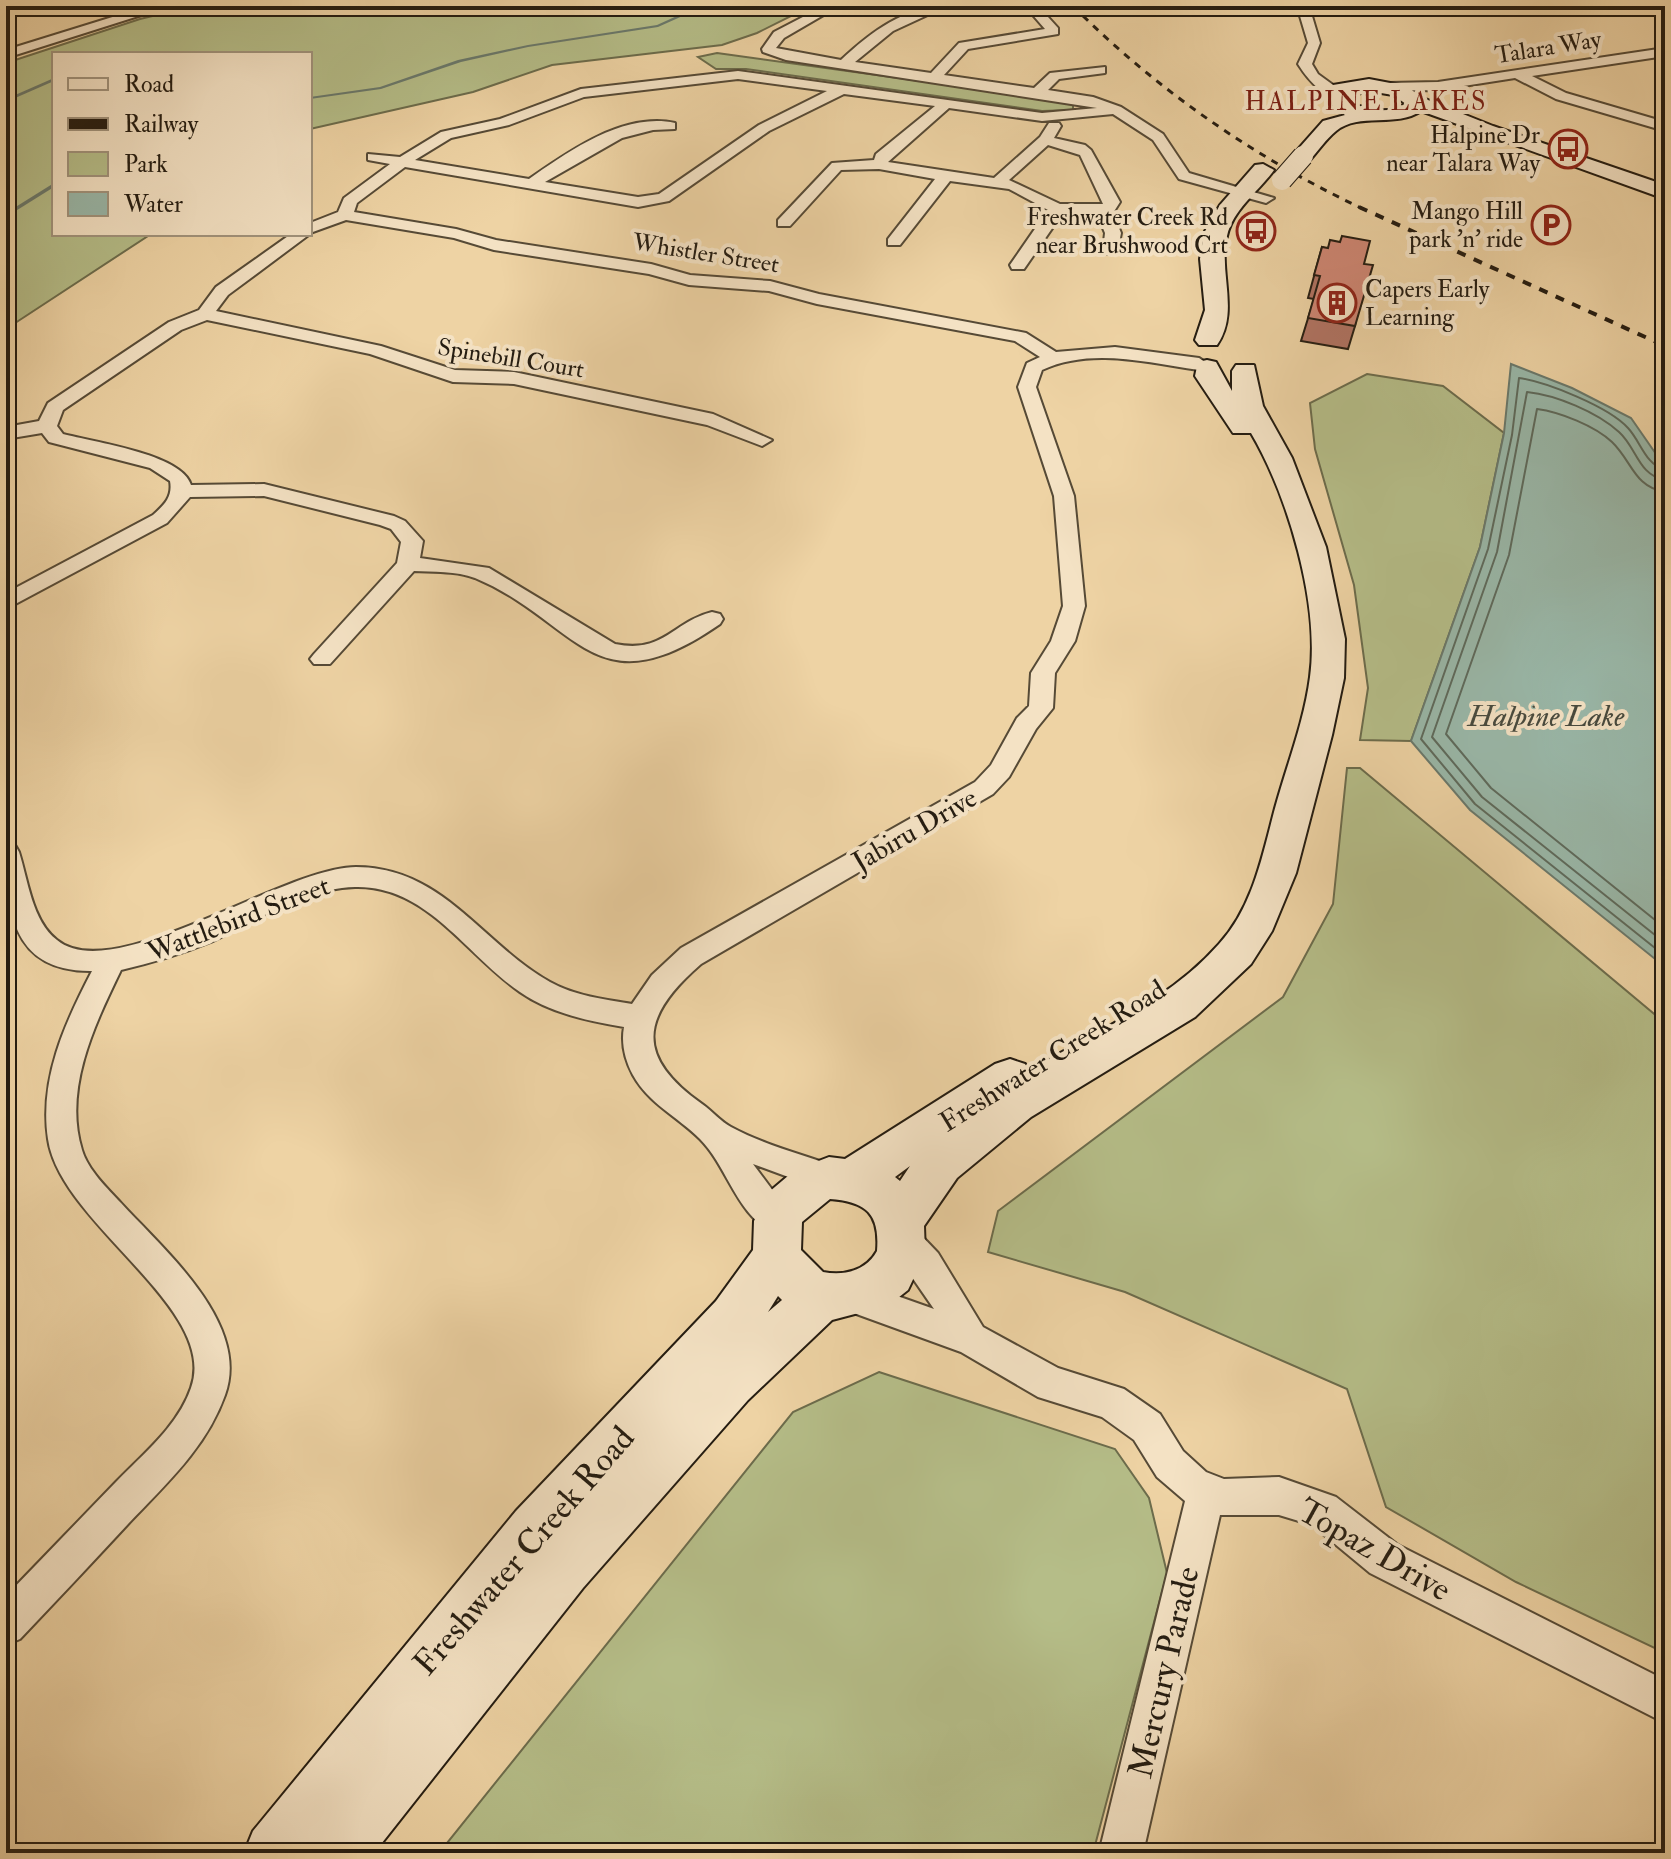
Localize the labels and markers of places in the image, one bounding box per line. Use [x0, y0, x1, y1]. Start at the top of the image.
place label: Halpine Dr near Talara Way [1386, 120, 1540, 179]
bus stop icon: Halpine Dr near Talara Way [1547, 128, 1589, 170]
place label: Mango Hill park 'n' ride [1408, 196, 1523, 255]
place label: Freshwater Creek Rd near Brushwood Crt [1026, 202, 1228, 261]
parking icon: Mango Hill park 'n' ride [1530, 204, 1572, 246]
bus stop icon: Freshwater Creek Rd near Brushwood Crt [1235, 210, 1277, 252]
place label: Capers Early Learning [1365, 274, 1490, 333]
building icon: Capers Early Learning [1316, 282, 1358, 324]

